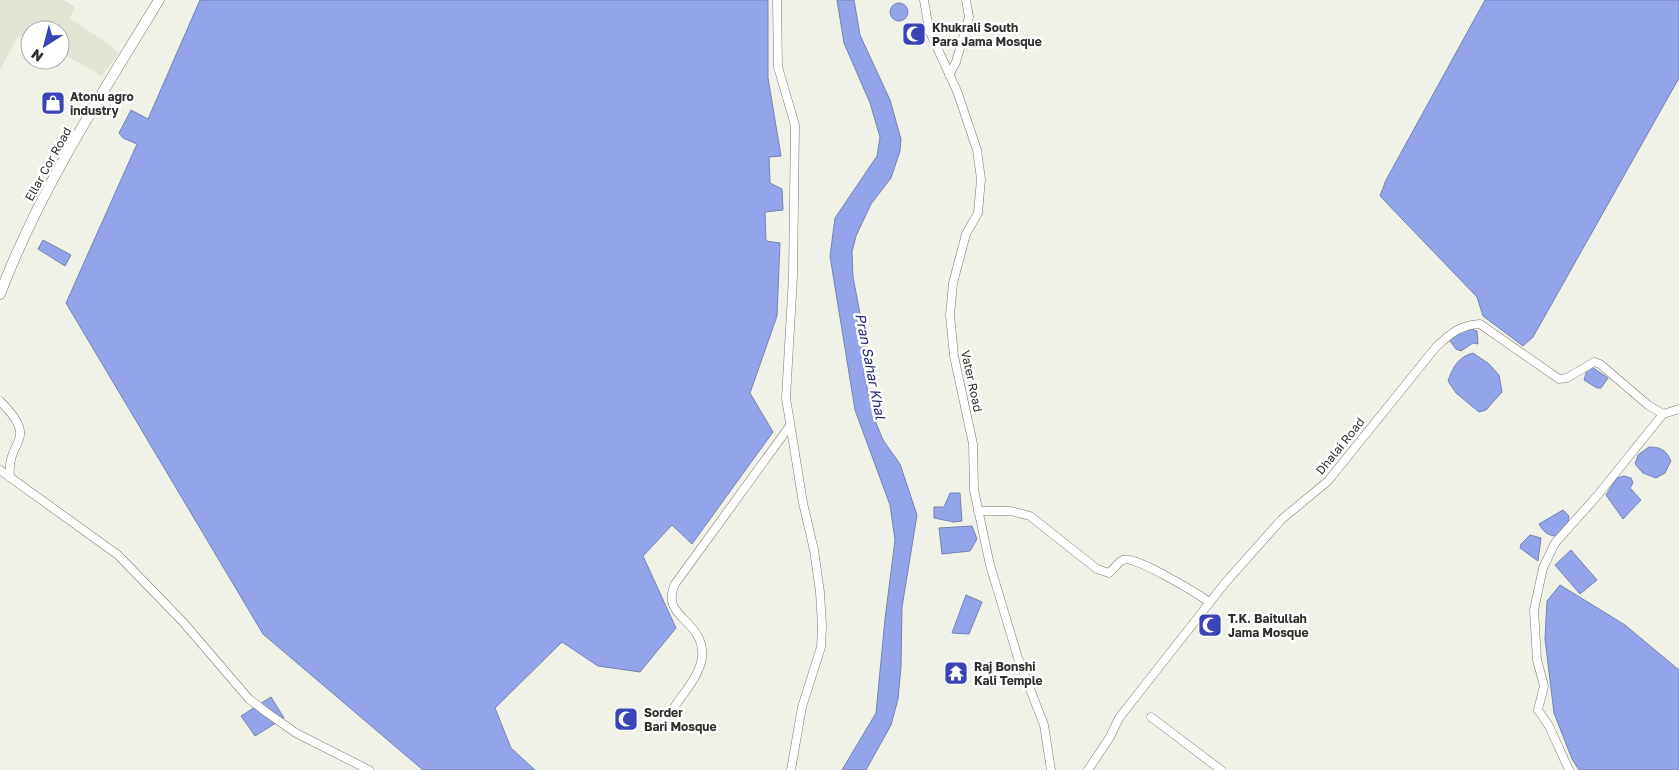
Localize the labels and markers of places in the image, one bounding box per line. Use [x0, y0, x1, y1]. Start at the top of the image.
place label: Khukrali South Para Jama Mosque [932, 20, 1042, 49]
mosque icon: Khukrali South Para Jama Mosque [901, 21, 927, 47]
place label: Atonu agro industry [70, 89, 134, 118]
shop icon: Atonu agro industry [40, 90, 66, 116]
place label: T.K. Baitullah Jama Mosque [1228, 611, 1308, 640]
mosque icon: T.K. Baitullah Jama Mosque [1197, 612, 1223, 638]
place label: Raj Bonshi Kali Temple [974, 659, 1043, 688]
temple icon: Raj Bonshi Kali Temple [943, 660, 969, 686]
place label: Sorder Bari Mosque [644, 705, 717, 734]
mosque icon: Sorder Bari Mosque [613, 706, 639, 732]

